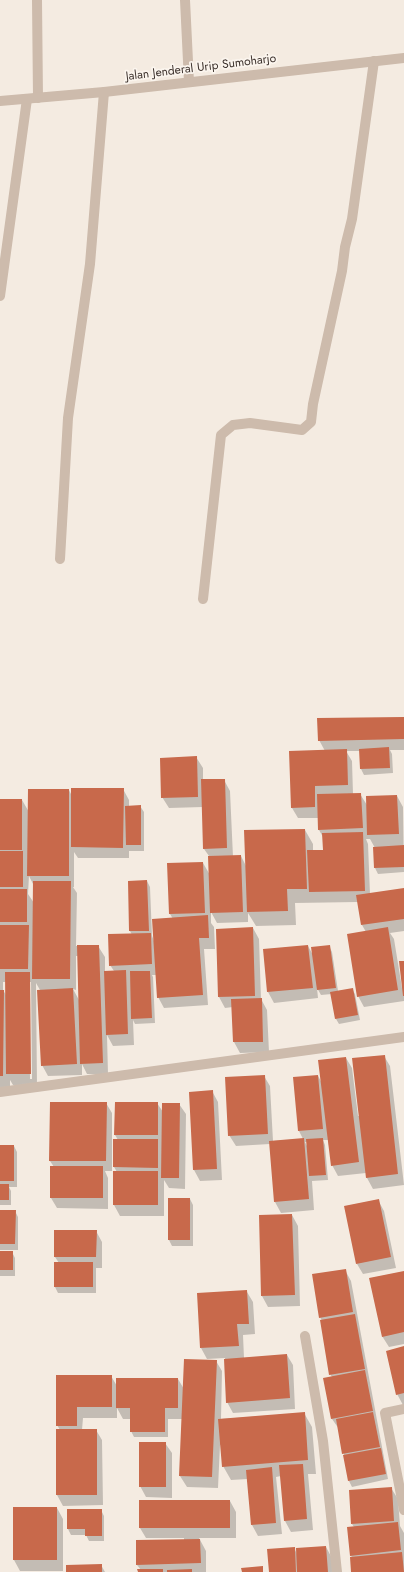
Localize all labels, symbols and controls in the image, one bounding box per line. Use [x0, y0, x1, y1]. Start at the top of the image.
street label: Jalan Jenderal Urip Sumoharjo [125, 52, 277, 84]

